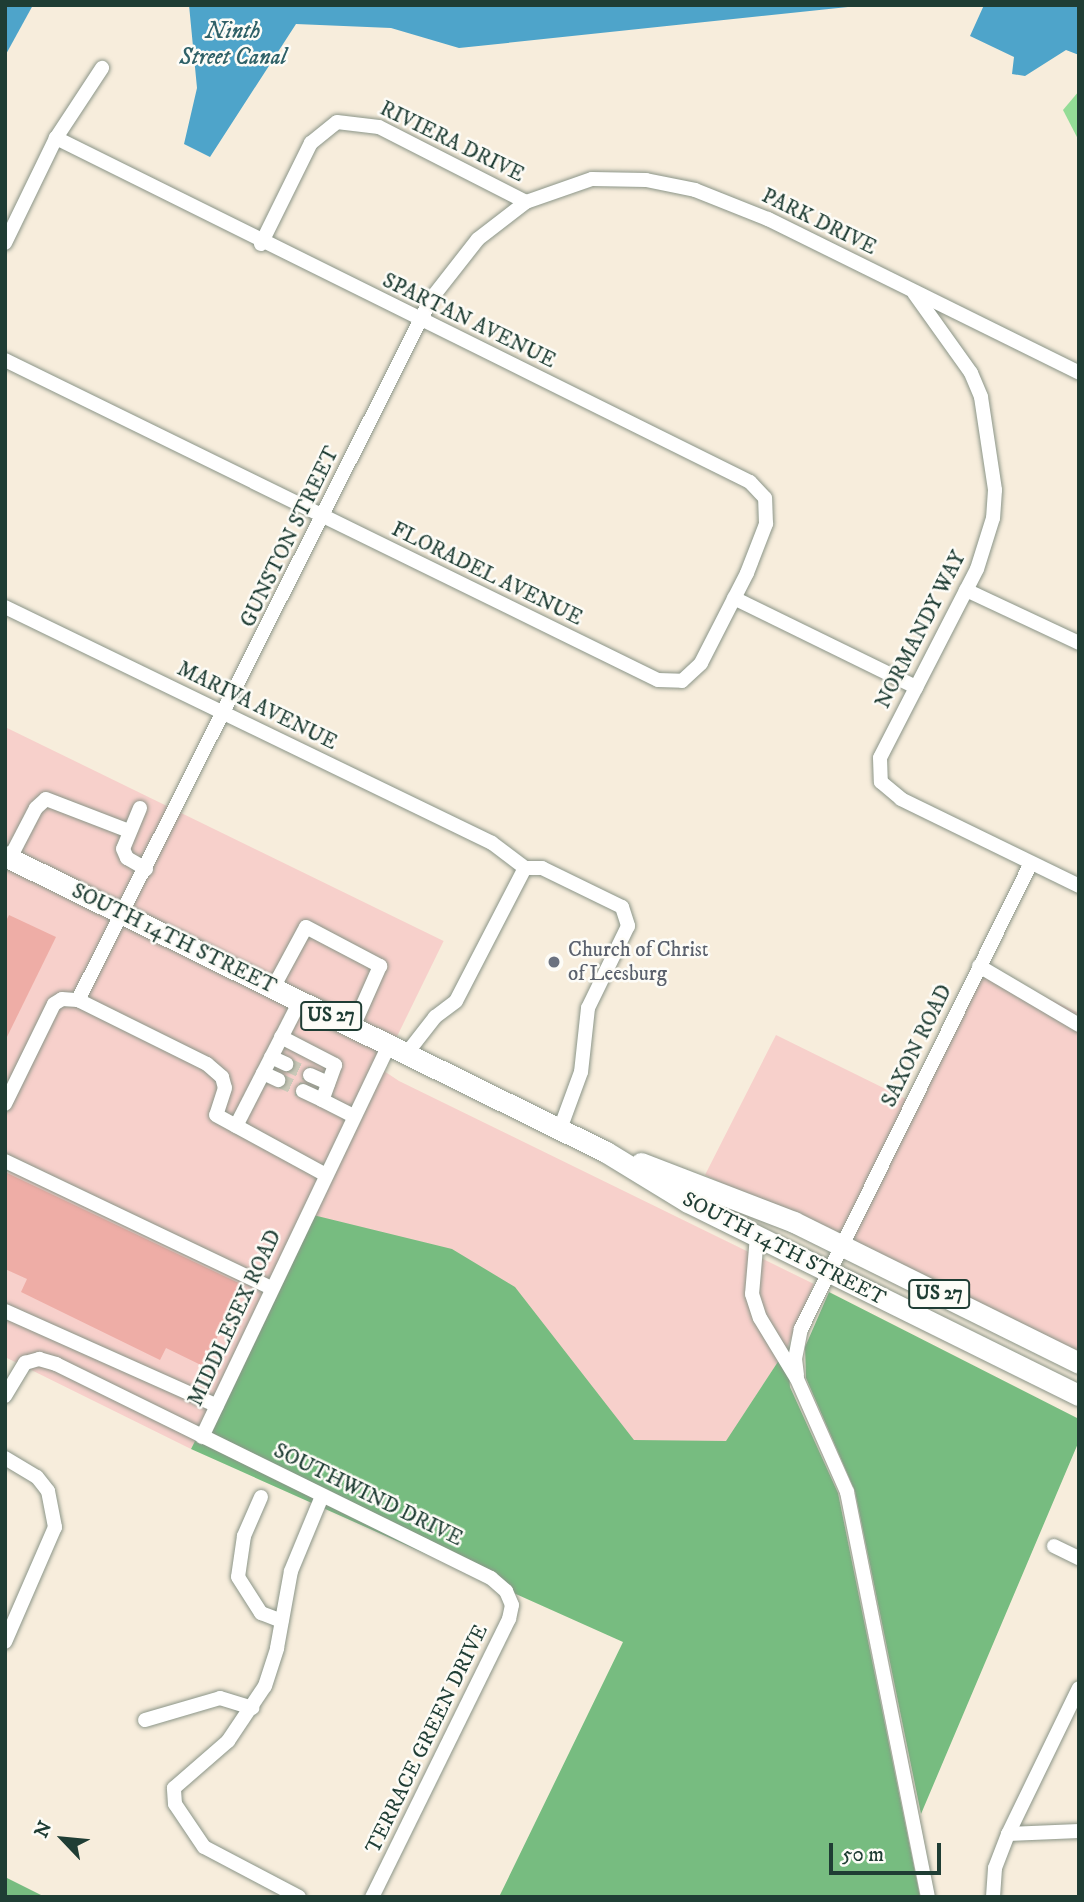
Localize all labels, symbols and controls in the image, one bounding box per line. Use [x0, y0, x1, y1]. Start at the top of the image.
water label: Ninth Street Canal [179, 18, 287, 72]
street label: RIVIERA DRIVE [376, 96, 528, 188]
street label: PARK DRIVE [758, 183, 880, 261]
street label: SPARTAN AVENUE [378, 268, 560, 374]
street label: GUNSTON STREET [235, 443, 345, 631]
street label: FLORADEL AVENUE [387, 517, 587, 631]
street label: NORMANDY WAY [870, 547, 972, 713]
street label: MARIVA AVENUE [173, 656, 341, 756]
street label: SOUTH 14TH STREET [68, 878, 280, 1000]
place label: Church of Christ of Leesburg [568, 937, 709, 987]
marker: Church of Christ of Leesburg [546, 954, 562, 970]
street label: SAXON ROAD [876, 981, 958, 1111]
road number: US 27 [300, 1000, 362, 1032]
street label: SOUTH 14TH STREET [678, 1187, 890, 1311]
street label: MIDDLESEX ROAD [183, 1226, 287, 1410]
road number: US 27 [908, 1278, 970, 1310]
street label: SOUTHWIND DRIVE [269, 1438, 467, 1552]
street label: TERRACE GREEN DRIVE [361, 1620, 493, 1858]
north arrow [28, 1804, 98, 1874]
text: N [30, 1818, 57, 1842]
scale bar [832, 1828, 944, 1872]
text: 50 m [842, 1842, 884, 1868]

